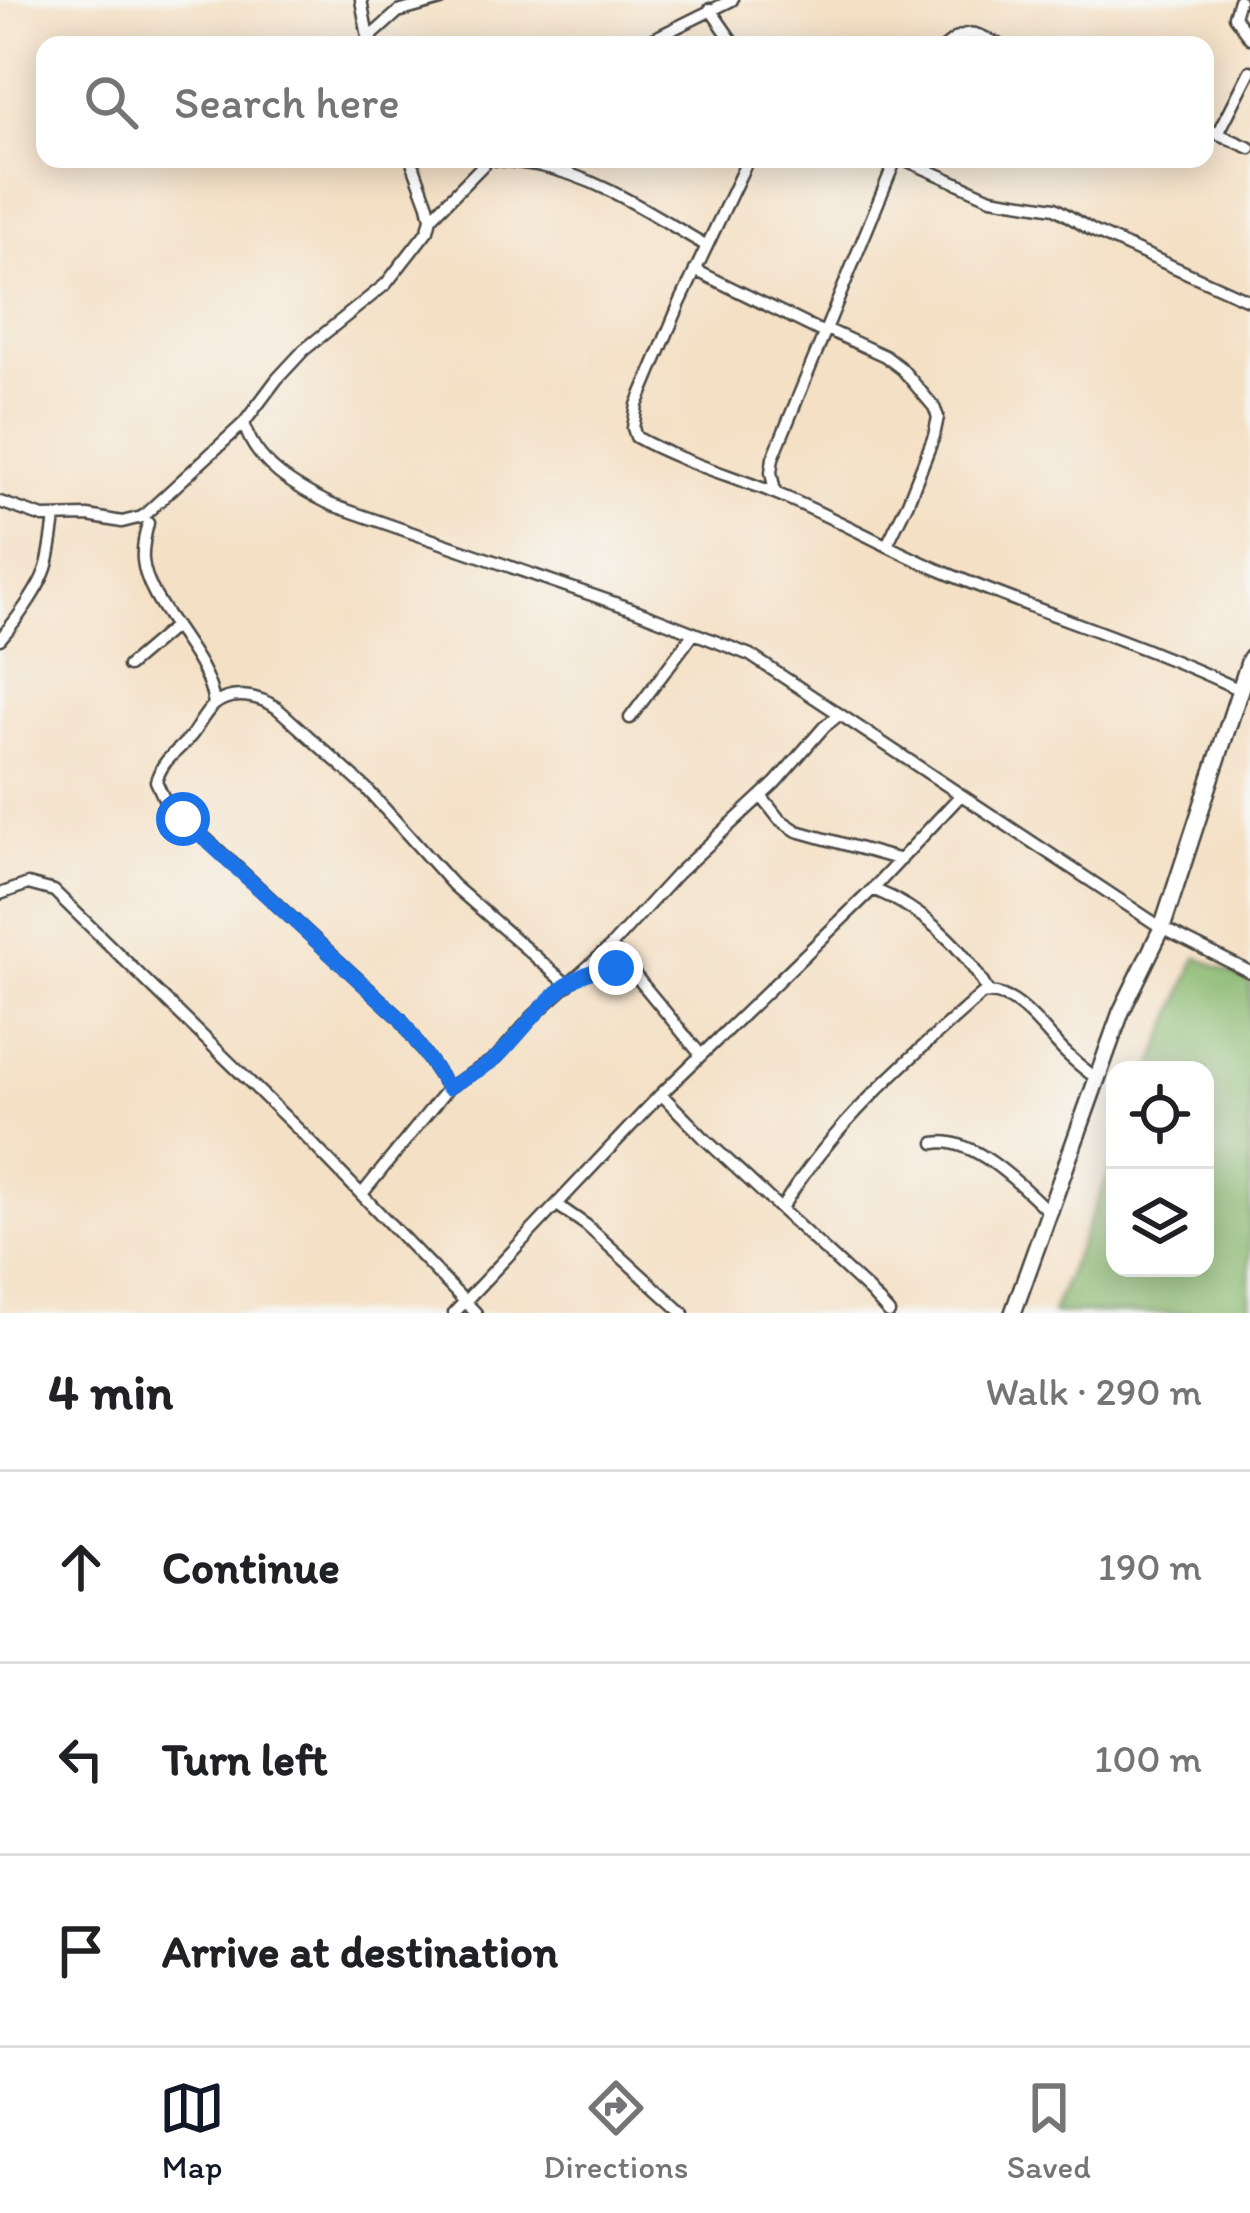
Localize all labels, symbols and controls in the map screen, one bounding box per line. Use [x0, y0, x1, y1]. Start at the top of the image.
search box [36, 36, 1214, 168]
icon: search [78, 69, 144, 135]
text: Search here [174, 75, 400, 129]
route start [156, 792, 210, 846]
route end [589, 941, 643, 995]
map controls [1106, 1061, 1214, 1277]
button: locate [1106, 1061, 1214, 1169]
button: layers [1106, 1169, 1214, 1277]
text: 4 min [48, 1361, 173, 1422]
text: Walk · 290 m [985, 1368, 1202, 1415]
icon: ahead [48, 1534, 114, 1600]
text: Continue [162, 1540, 340, 1594]
text: 190 m [1098, 1543, 1202, 1590]
icon: left [48, 1726, 114, 1792]
text: Turn left [162, 1732, 328, 1786]
text: 100 m [1094, 1735, 1202, 1782]
icon: arrive [48, 1918, 114, 1984]
text: Arrive at destination [162, 1924, 558, 1978]
tab: Map [159, 2075, 225, 2186]
tab: Directions [543, 2075, 688, 2186]
tab: Saved [1007, 2075, 1091, 2186]

